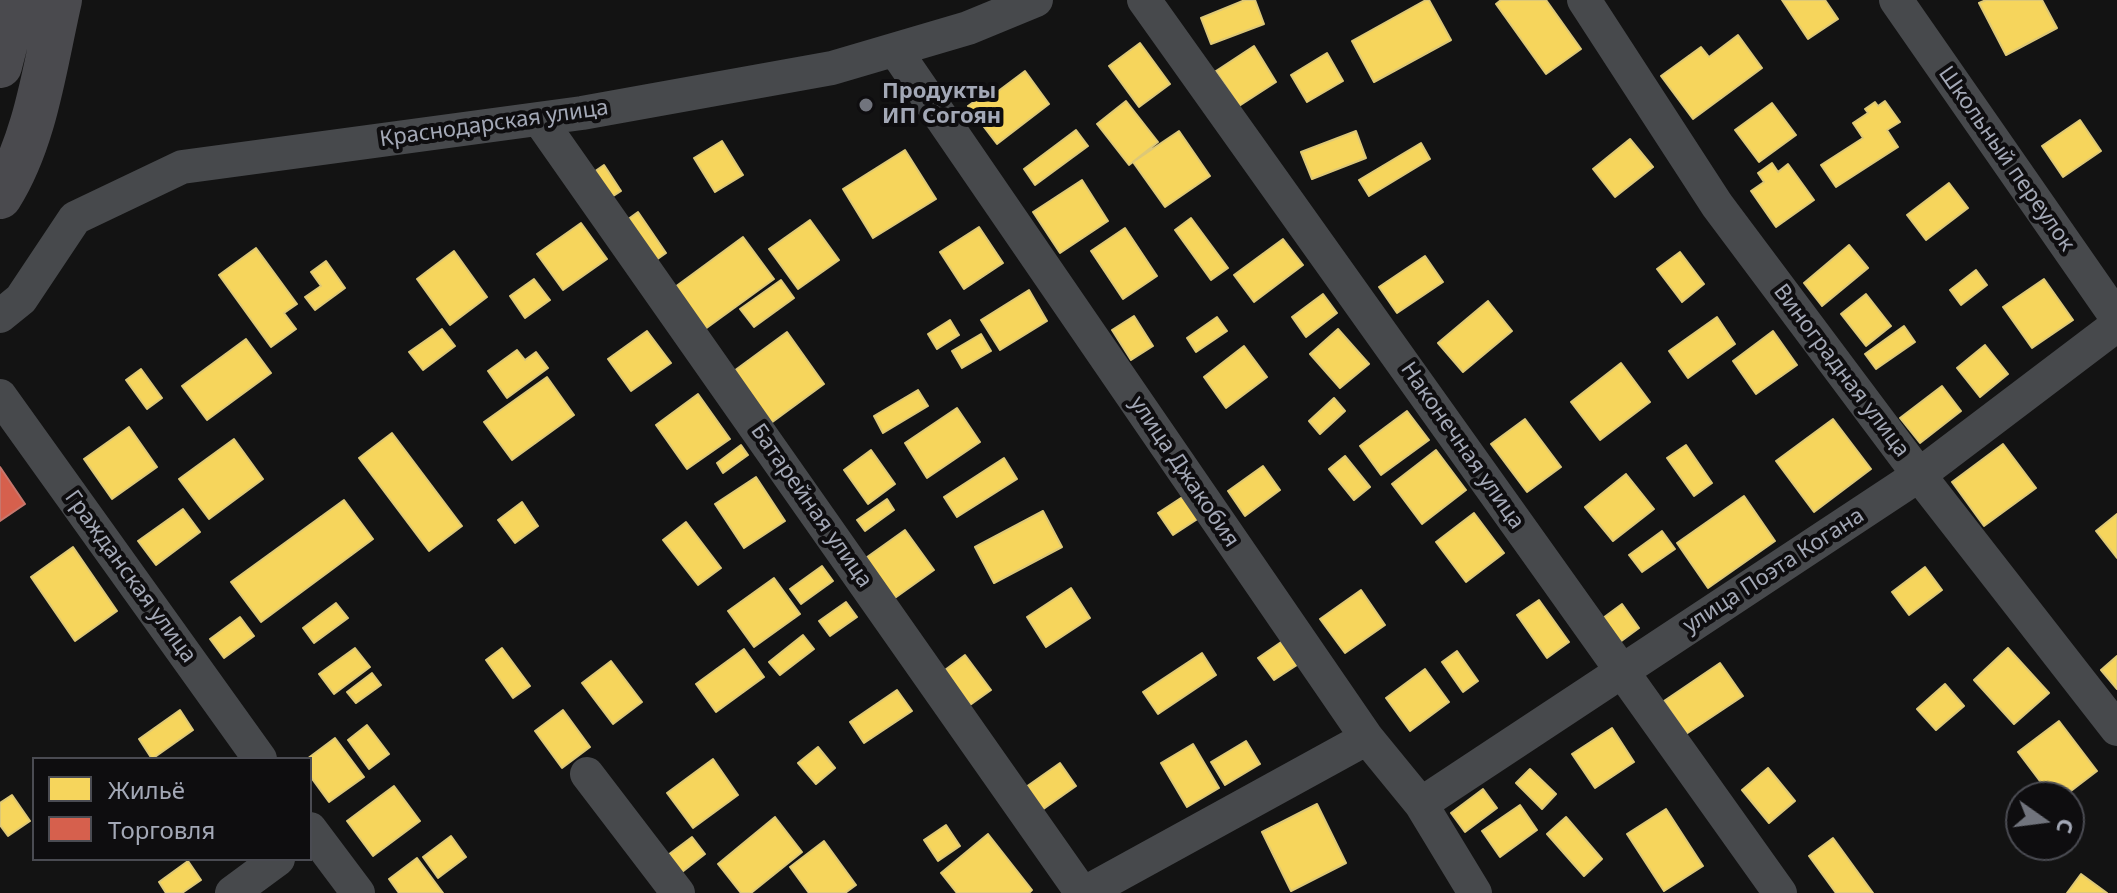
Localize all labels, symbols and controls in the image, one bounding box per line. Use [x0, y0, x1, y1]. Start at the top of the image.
street label: Школьный переулок [1932, 61, 2080, 257]
place label: Продукты ИП Согоян [882, 79, 1001, 130]
street label: Краснодарская улица [378, 95, 610, 153]
marker: Продукты ИП Согоян [857, 96, 875, 114]
street label: Виноградная улица [1767, 279, 1915, 463]
street label: Наконечная улица [1394, 357, 1530, 535]
street label: улица Джакобия [1124, 391, 1244, 553]
street label: Батарейная улица [745, 419, 877, 593]
street label: Гражданская улица [59, 486, 201, 668]
street label: улица Поэта Когана [1679, 503, 1869, 639]
legend [32, 757, 312, 861]
text: Жильё [108, 773, 185, 806]
north arrow [2005, 781, 2085, 861]
text: Торговля [108, 813, 215, 846]
text: С [2050, 816, 2083, 837]

